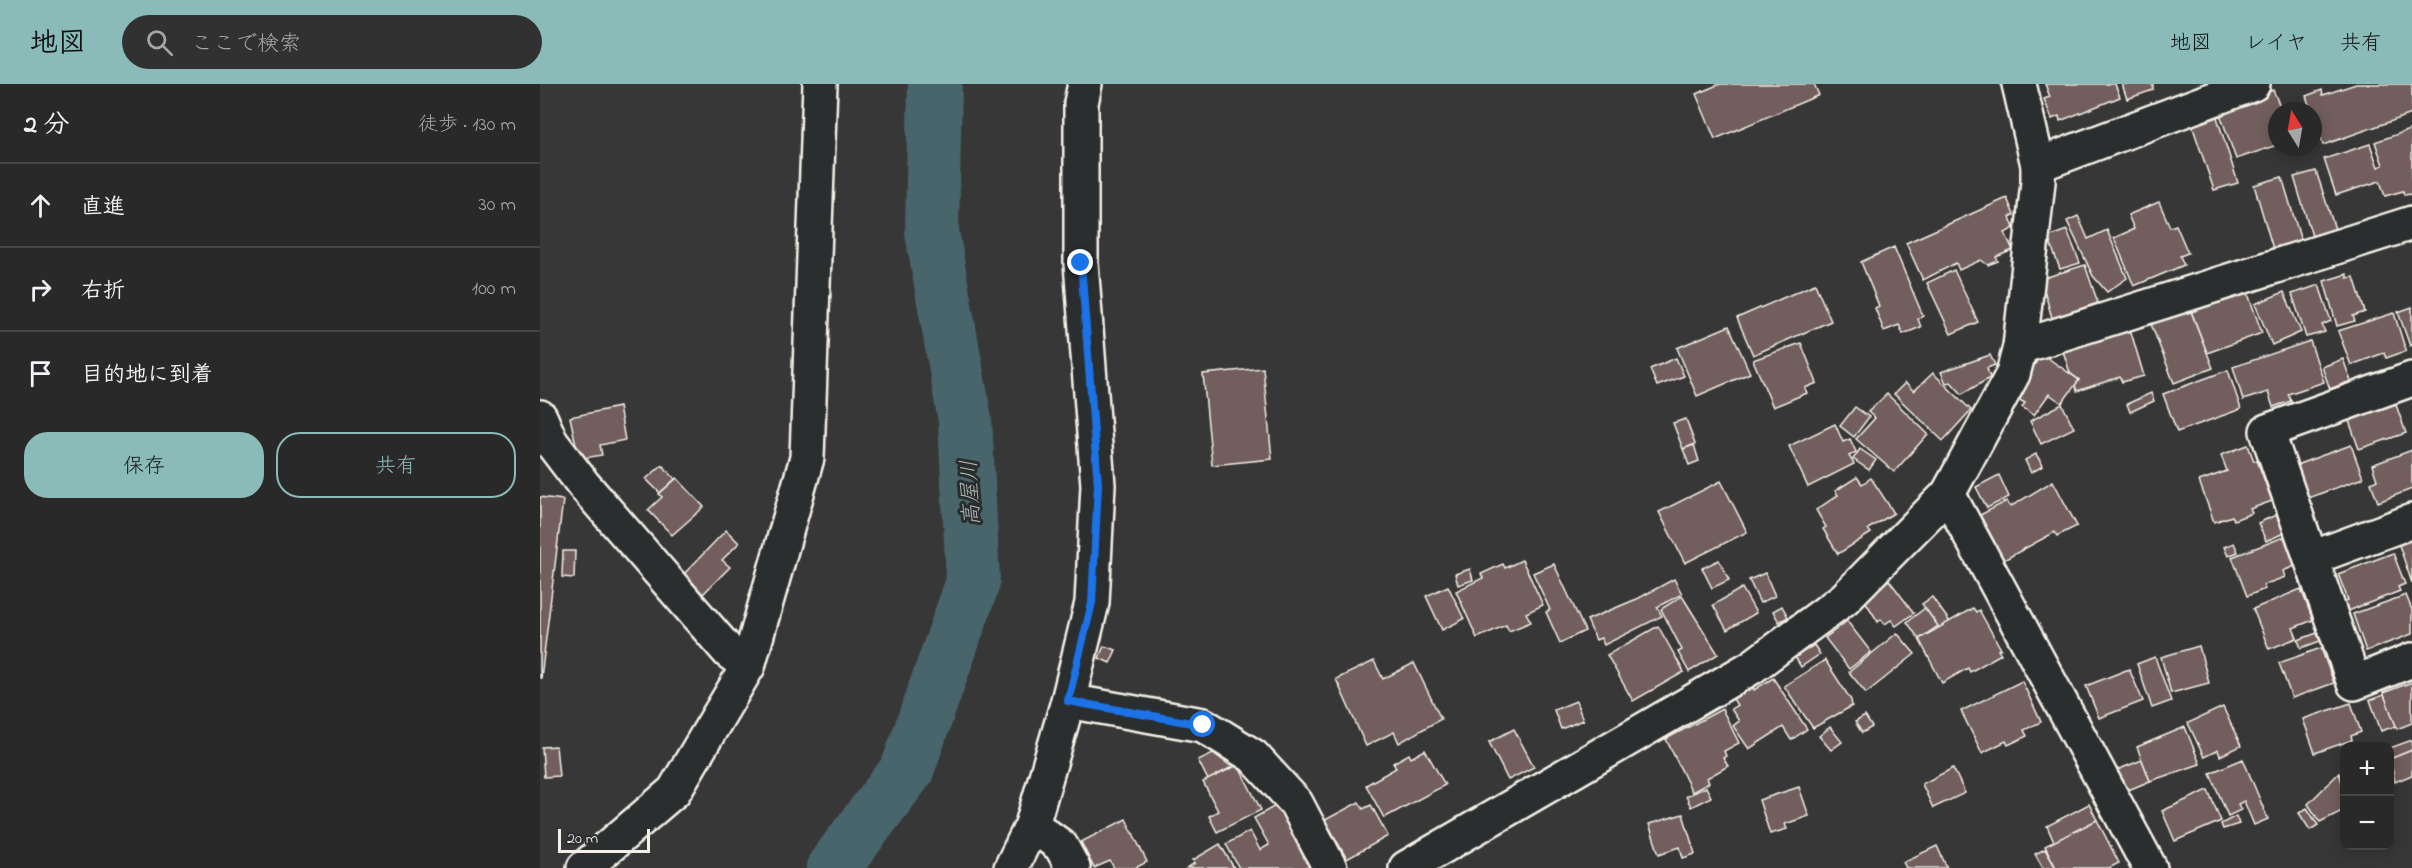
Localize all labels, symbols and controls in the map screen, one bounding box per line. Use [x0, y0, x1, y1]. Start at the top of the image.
search box [122, 15, 542, 69]
text: 地図 [30, 24, 86, 65]
icon: search [143, 26, 176, 59]
text: ここで検索 [191, 29, 301, 61]
text: 地図 [2170, 29, 2212, 59]
text: レイヤ [2245, 29, 2307, 59]
text: 共有 [2340, 29, 2382, 59]
north arrow [2268, 102, 2322, 156]
text: 2 分 [24, 107, 69, 145]
text: 徒歩 · 130 m [418, 111, 516, 140]
icon: ahead [24, 189, 57, 222]
text: 30 m [479, 191, 516, 220]
text: 直進 [81, 192, 125, 224]
route end [1067, 249, 1093, 275]
icon: right [24, 273, 57, 306]
text: 100 m [472, 275, 516, 304]
text: 右折 [81, 276, 125, 308]
icon: arrive [24, 357, 57, 390]
text: 目的地に到着 [81, 360, 213, 392]
button: 保存 [24, 432, 264, 498]
button: 共有 [276, 432, 516, 498]
water label: 高屋川 [954, 459, 990, 527]
route start [1189, 711, 1215, 737]
map controls [2340, 742, 2394, 850]
button: + [2340, 742, 2394, 796]
button: − [2340, 796, 2394, 850]
scale bar [558, 826, 650, 854]
text: 20 m [567, 827, 598, 851]

